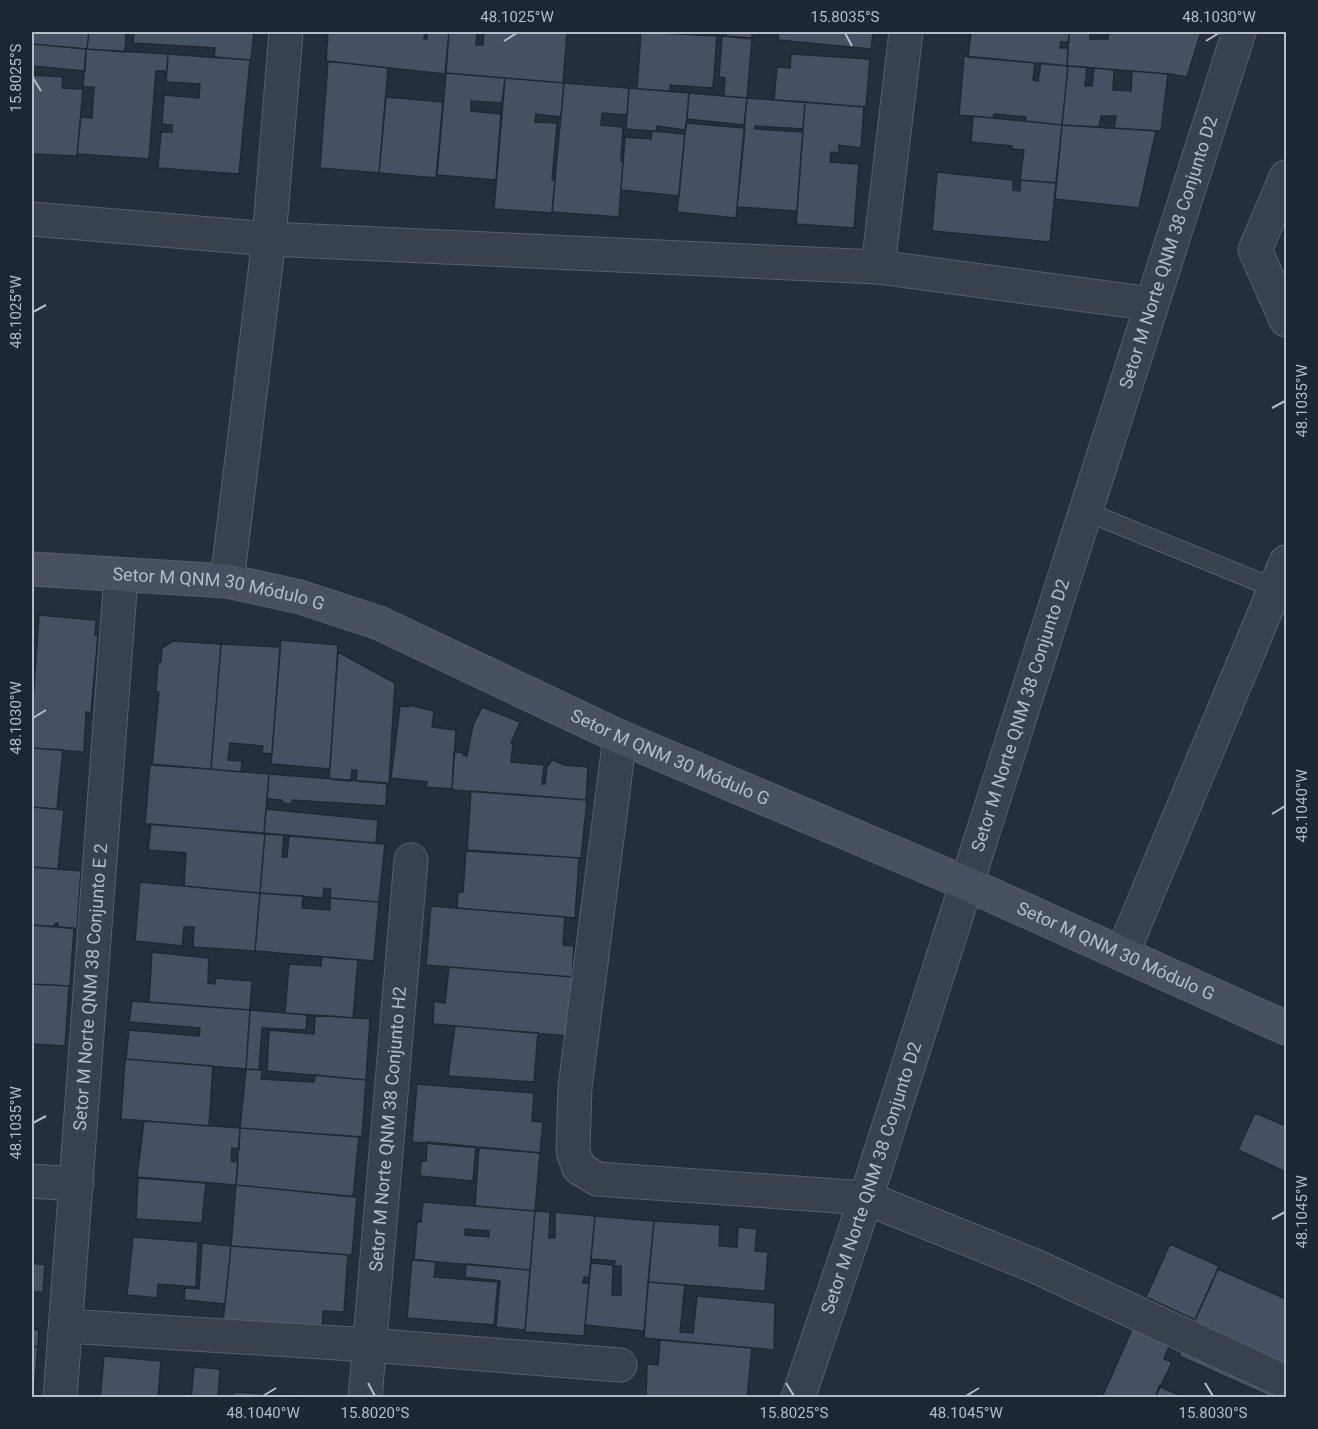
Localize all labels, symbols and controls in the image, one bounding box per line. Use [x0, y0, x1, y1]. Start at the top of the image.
text: 48.1025°W [480, 8, 554, 26]
text: 15.8035°S [810, 8, 880, 26]
text: 48.1030°W [1182, 8, 1256, 26]
text: 15.8025°S [7, 43, 25, 113]
street label: Setor M Norte QNM 38 Conjunto D2 [1115, 113, 1221, 391]
text: 48.1025°W [7, 275, 25, 349]
text: 48.1035°W [1293, 364, 1311, 438]
street label: Setor M QNM 30 Módulo G [112, 563, 327, 614]
street label: Setor M Norte QNM 38 Conjunto D2 [966, 576, 1073, 854]
text: 48.1030°W [7, 681, 25, 755]
street label: Setor M QNM 30 Módulo G [568, 704, 773, 809]
text: 48.1040°W [1293, 769, 1311, 843]
street label: Setor M Norte QNM 38 Conjunto E 2 [69, 843, 111, 1132]
street label: Setor M QNM 30 Módulo G [1014, 897, 1218, 1004]
street label: Setor M Norte QNM 38 Conjunto H2 [365, 985, 410, 1272]
street label: Setor M Norte QNM 38 Conjunto D2 [816, 1039, 925, 1317]
text: 48.1035°W [7, 1086, 25, 1160]
text: 48.1045°W [1293, 1175, 1311, 1249]
text: 48.1040°W [226, 1404, 300, 1422]
text: 15.8020°S [340, 1404, 410, 1422]
text: 15.8025°S [759, 1404, 829, 1422]
text: 48.1045°W [929, 1404, 1003, 1422]
text: 15.8030°S [1178, 1404, 1248, 1422]

